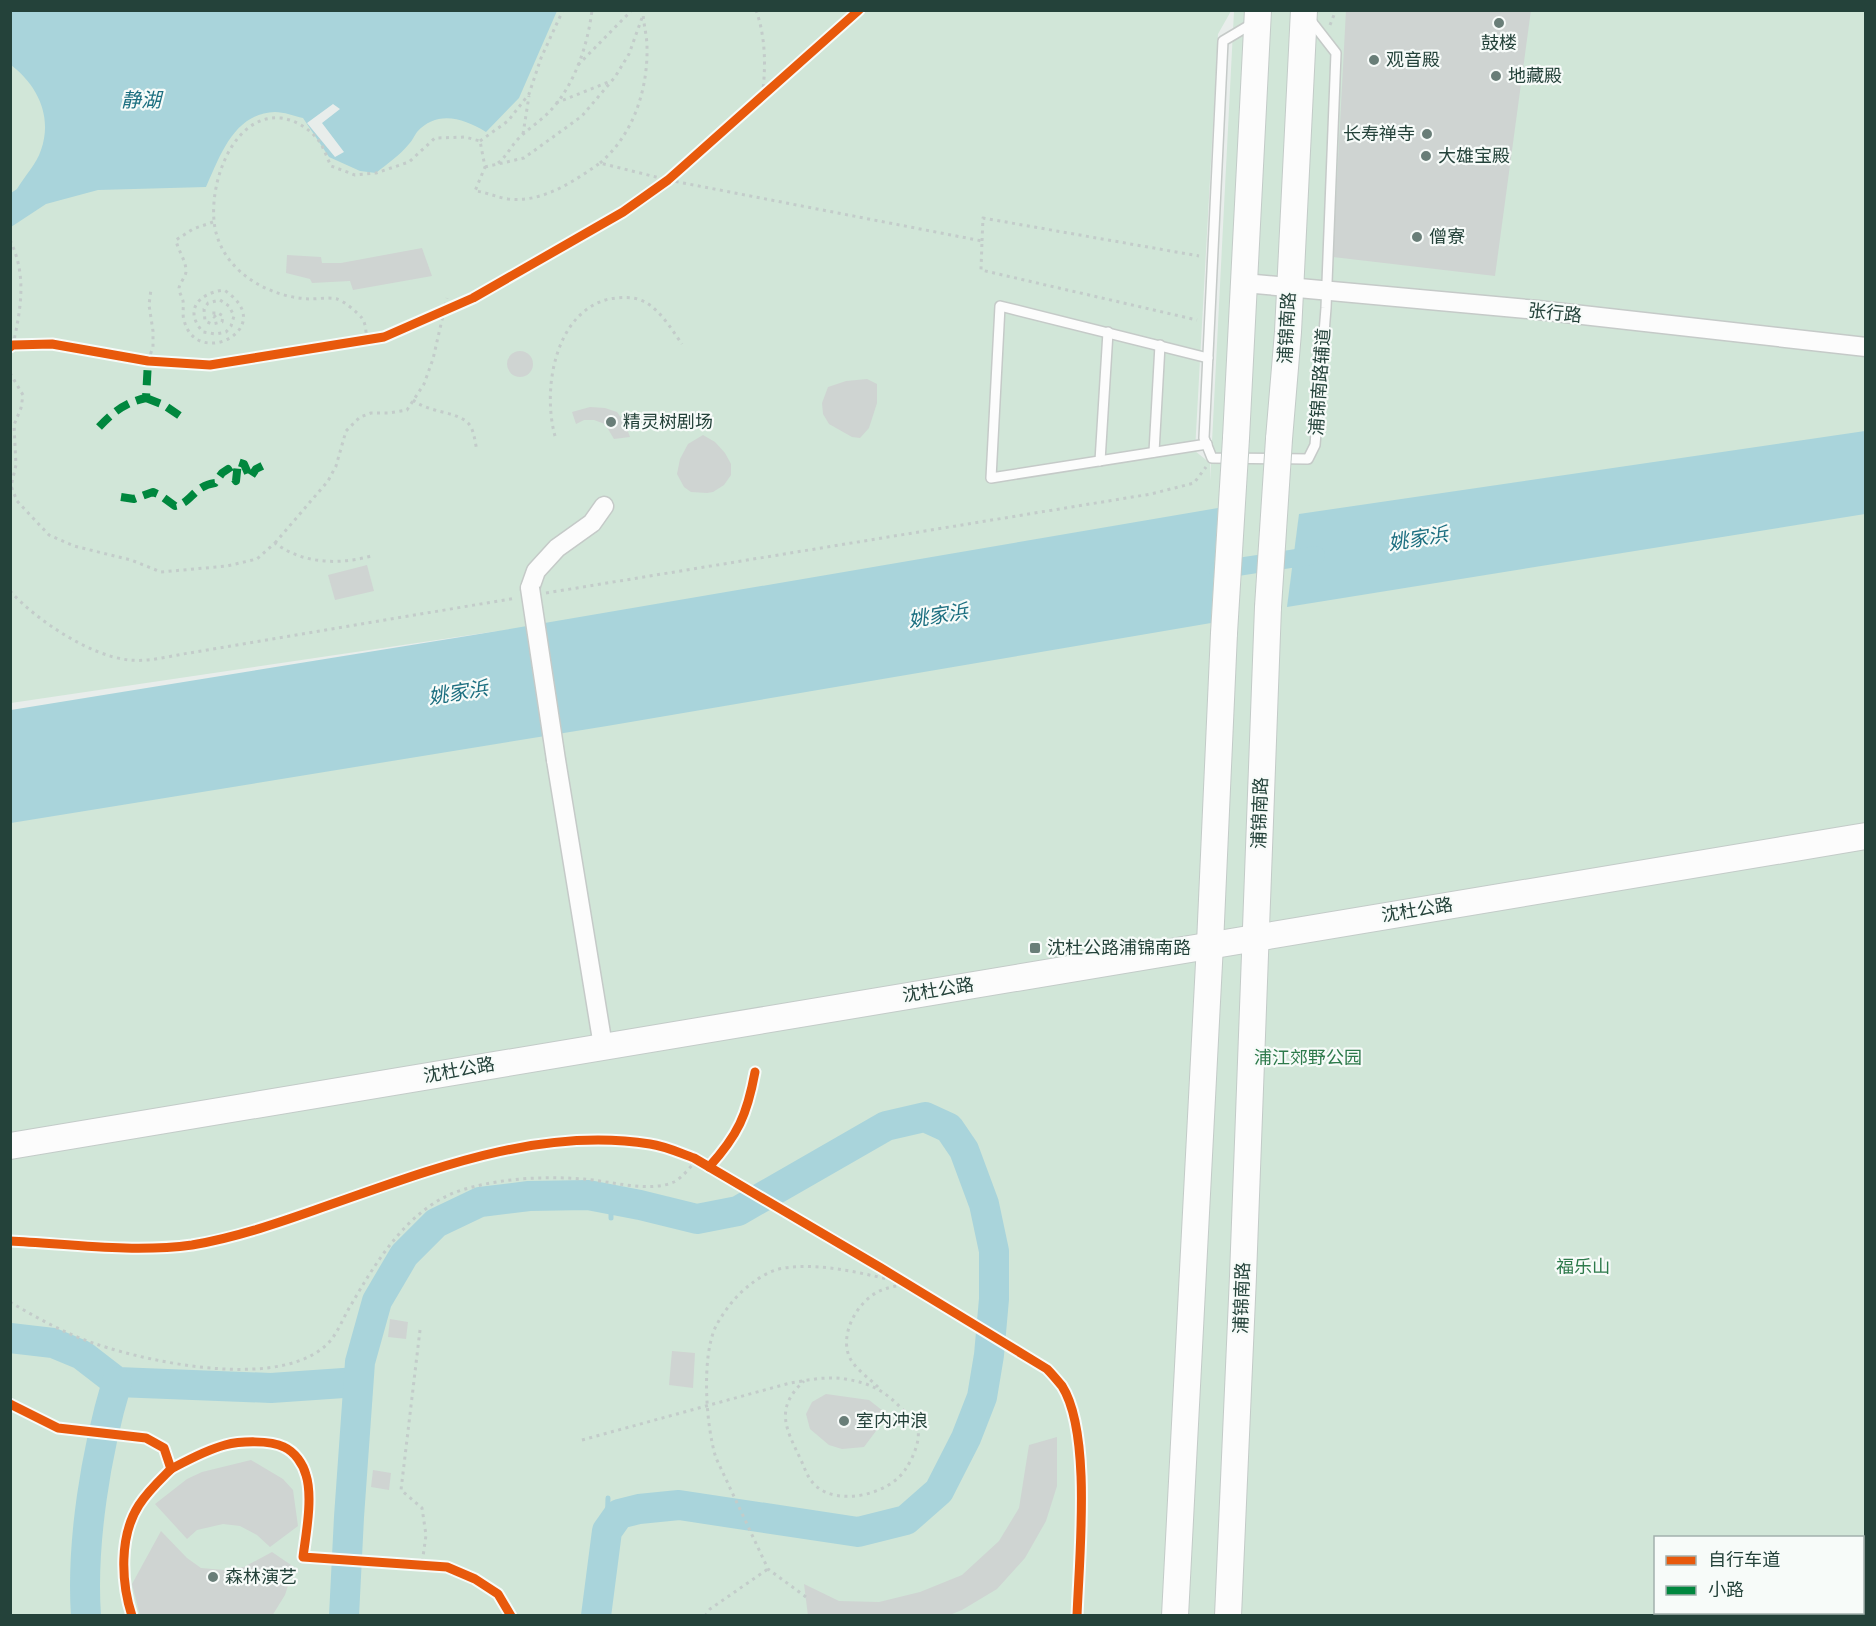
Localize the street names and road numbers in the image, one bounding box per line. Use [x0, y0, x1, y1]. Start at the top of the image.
street label: 浦锦南路 [1274, 291, 1300, 365]
street label: 张行路 [1527, 299, 1583, 327]
street label: 浦锦南路辅道 [1305, 327, 1335, 437]
street label: 浦锦南路 [1248, 777, 1272, 849]
street label: 沈杜公路 [1380, 894, 1454, 926]
street label: 沈杜公路 [901, 974, 975, 1006]
street label: 沈杜公路 [422, 1053, 496, 1087]
street label: 浦锦南路 [1230, 1262, 1254, 1334]

